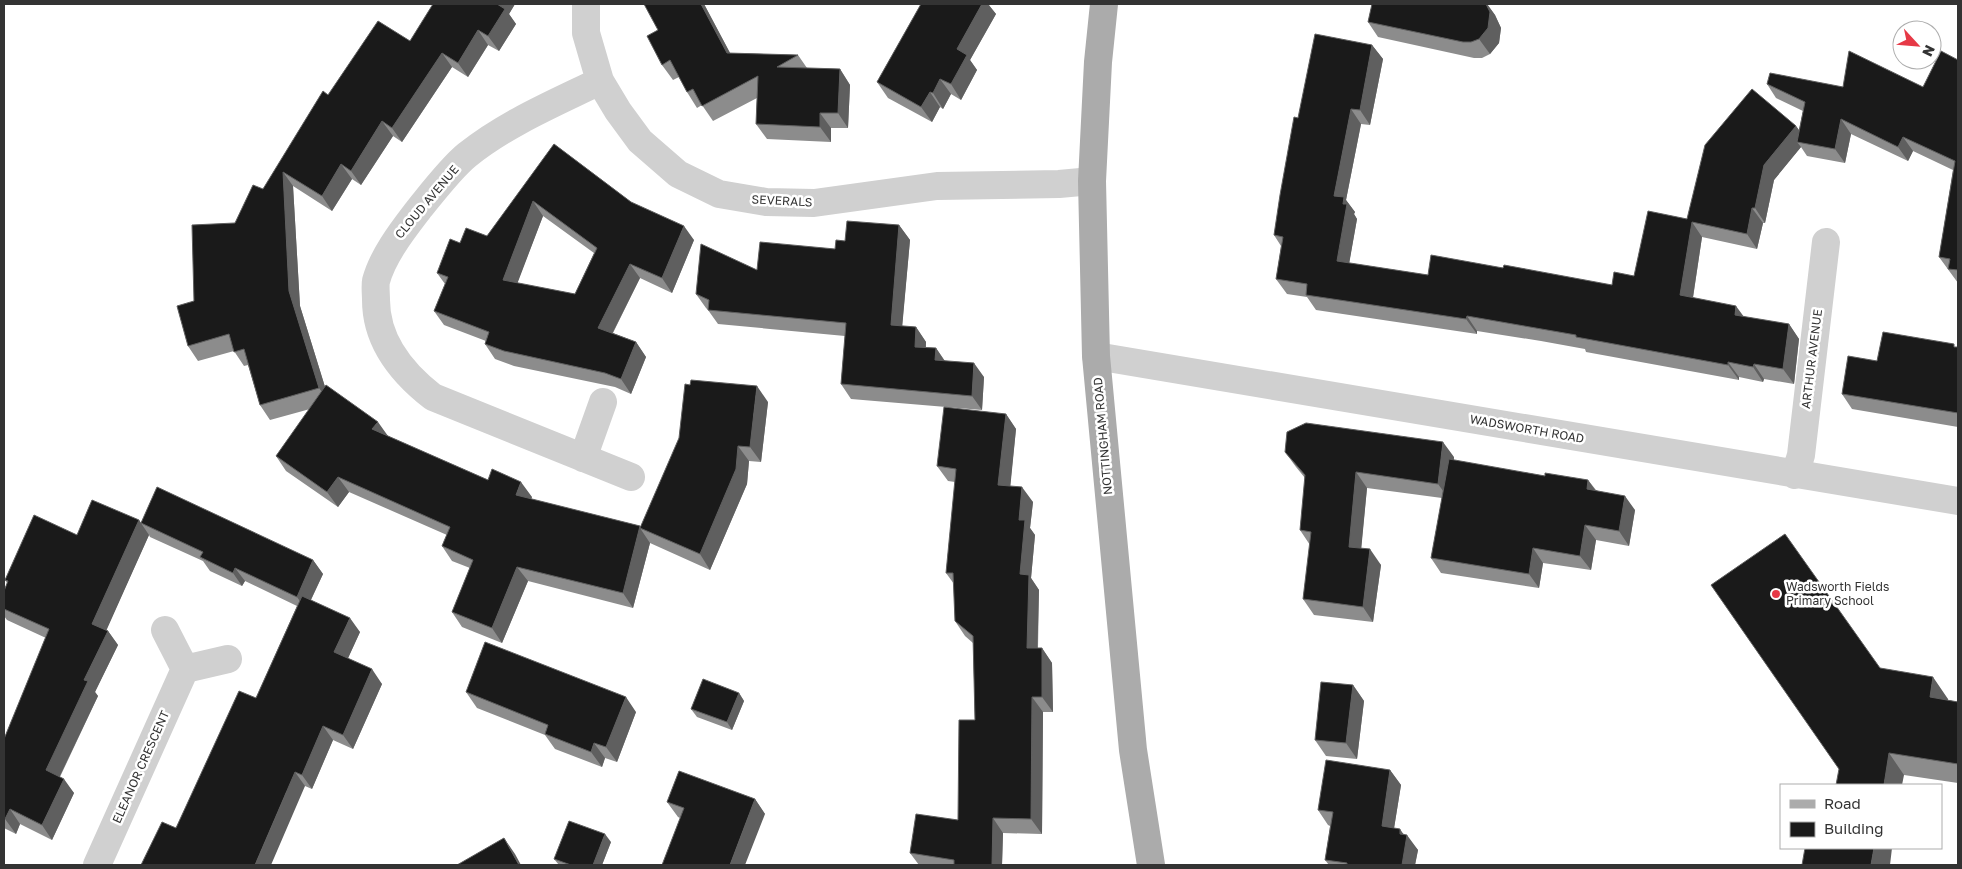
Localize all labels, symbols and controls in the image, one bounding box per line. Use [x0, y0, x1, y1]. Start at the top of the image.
north arrow [1892, 20, 1942, 70]
text: N [1919, 42, 1939, 59]
street label: CLOUD AVENUE [392, 162, 462, 241]
street label: SEVERALS [751, 191, 813, 210]
street label: ARTHUR AVENUE [1798, 308, 1825, 410]
street label: NOTTINGHAM ROAD [1090, 377, 1115, 496]
street label: WADSWORTH ROAD [1469, 411, 1585, 446]
place label: Wadsworth Fields Primary School [1786, 579, 1889, 608]
marker: Wadsworth Fields Primary School [1770, 588, 1782, 600]
street label: ELEANOR CRESCENT [109, 707, 172, 826]
legend [1780, 784, 1942, 849]
text: Road [1824, 794, 1861, 812]
text: Building [1824, 819, 1884, 837]

